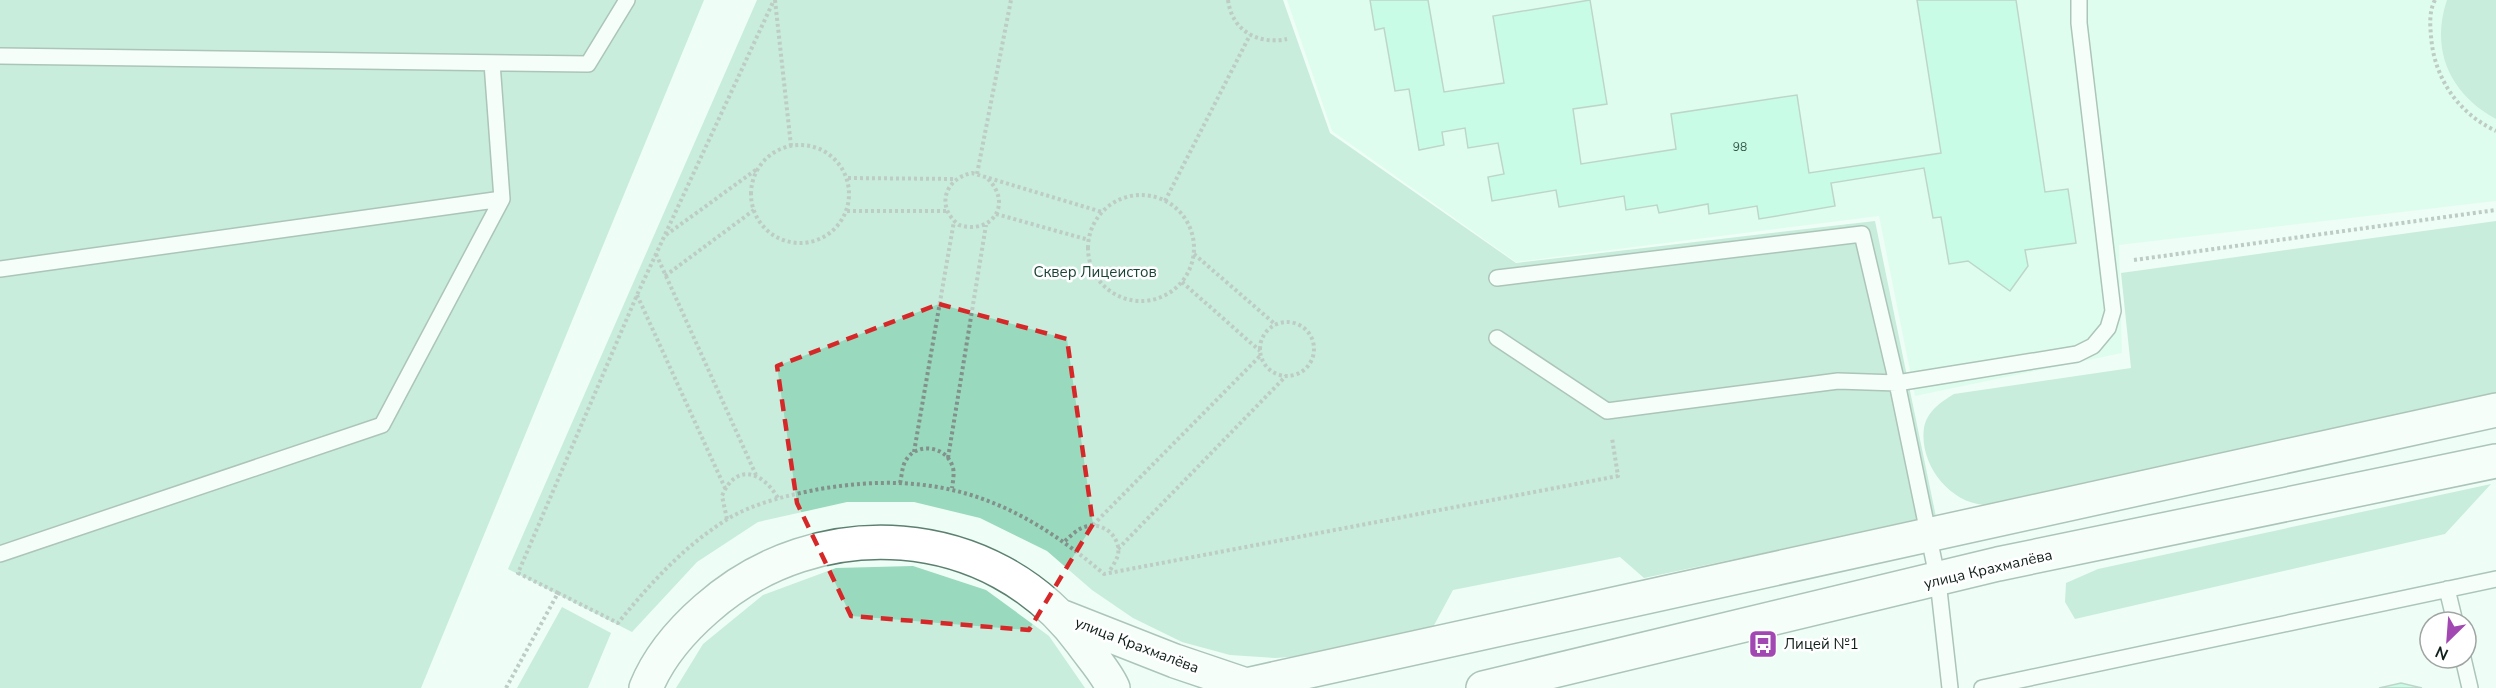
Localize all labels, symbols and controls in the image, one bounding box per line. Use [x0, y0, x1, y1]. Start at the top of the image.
house number: 98 [1733, 139, 1747, 155]
park label: Сквер Лицеистов [1033, 262, 1157, 282]
street label: улица Крахмалёва [1922, 544, 2054, 594]
north arrow [2418, 610, 2478, 670]
street label: улица Крахмалёва [1072, 612, 1202, 678]
bus stop icon: Лицей №1 [1747, 628, 1779, 660]
place label: Лицей №1 [1784, 634, 1859, 654]
text: N [2432, 640, 2452, 665]

